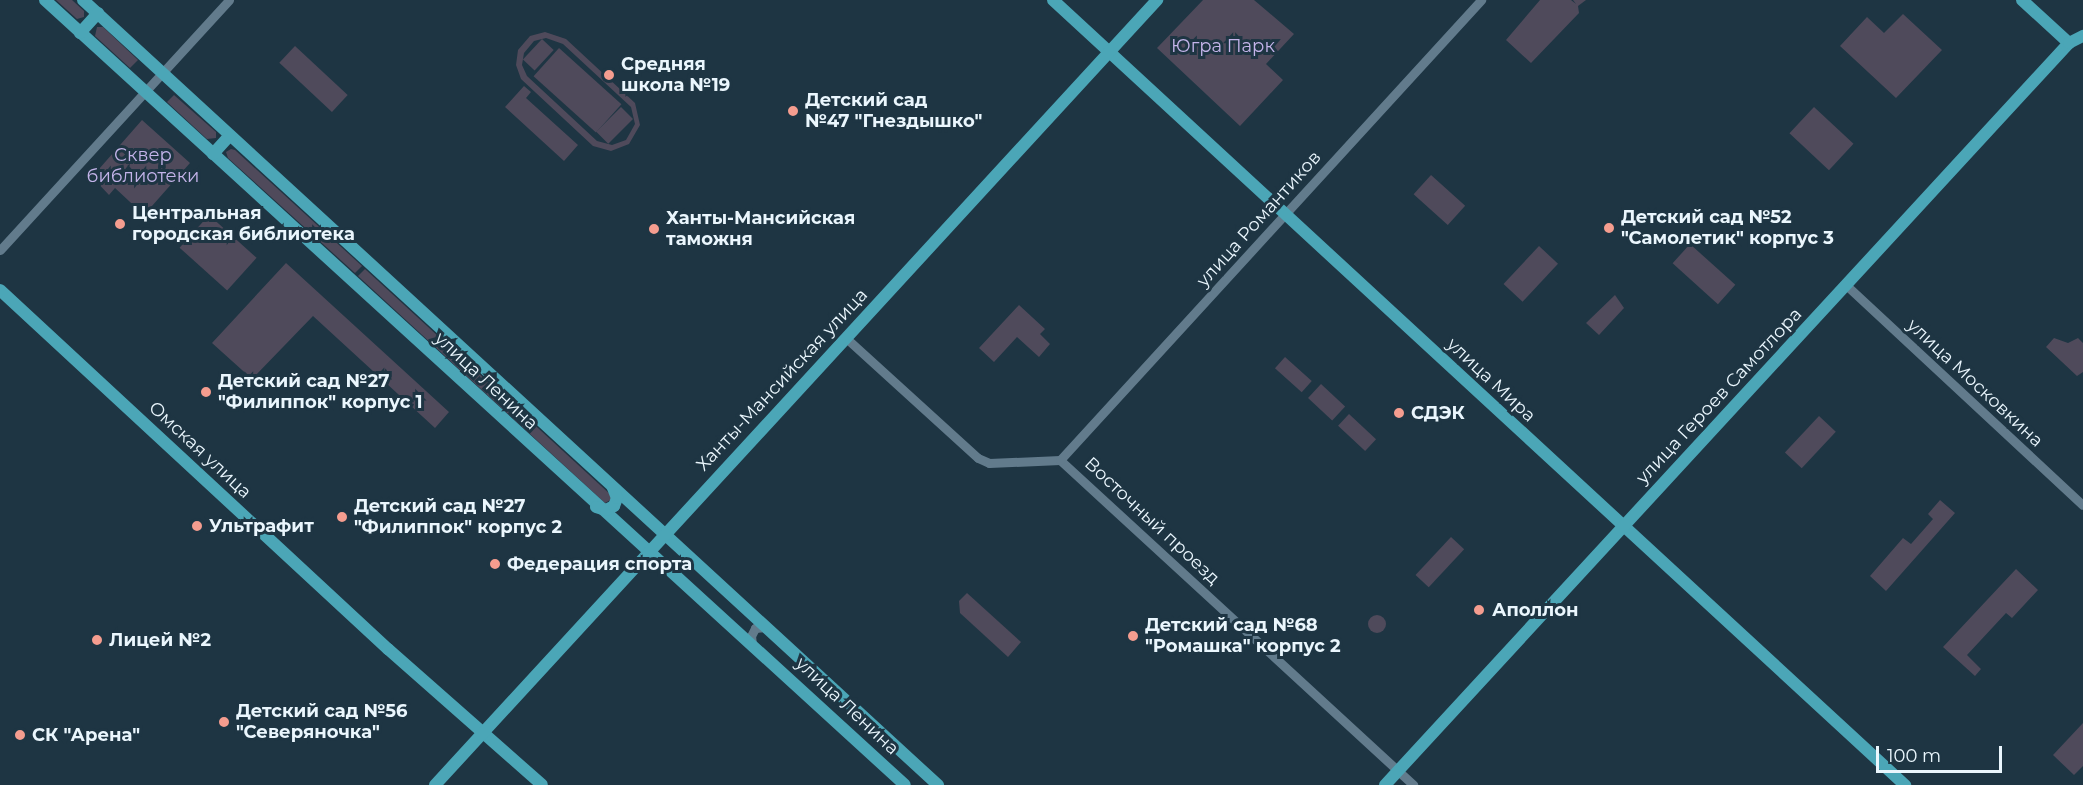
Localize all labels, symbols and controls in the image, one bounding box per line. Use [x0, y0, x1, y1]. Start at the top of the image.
park label: Югра Парк [1171, 35, 1275, 57]
place label: Средняя школа №19 [621, 54, 730, 97]
marker: Средняя школа №19 [602, 68, 616, 82]
place label: Детский сад №47 "Гнездышко" [805, 90, 982, 132]
marker: Детский сад №47 "Гнездышко" [786, 104, 800, 118]
park label: Сквер библиотеки [87, 145, 199, 188]
street label: улица Романтиков [1192, 147, 1326, 291]
place label: Центральная городская библиотека [132, 203, 355, 246]
place label: Детский сад №52 "Самолетик" корпус 3 [1621, 207, 1834, 250]
place label: Ханты-Мансийская таможня [666, 208, 855, 250]
marker: Центральная городская библиотека [113, 217, 127, 231]
marker: Детский сад №52 "Самолетик" корпус 3 [1602, 221, 1616, 235]
marker: Ханты-Мансийская таможня [647, 222, 661, 236]
street label: Ханты-Мансийская улица [692, 284, 872, 476]
street label: улица Героев Самотлора [1632, 303, 1806, 489]
street label: улица Московкина [1903, 314, 2047, 452]
street label: улица Ленина [430, 328, 542, 434]
street label: улица Мира [1442, 333, 1540, 427]
place label: Детский сад №27 "Филиппок" корпус 1 [218, 371, 423, 413]
marker: Детский сад №27 "Филиппок" корпус 1 [199, 385, 213, 399]
street label: Омская улица [144, 397, 256, 503]
place label: СДЭК [1411, 402, 1465, 424]
marker: СДЭК [1392, 406, 1406, 420]
street label: Восточный проезд [1080, 453, 1224, 589]
place label: Детский сад №27 "Филиппок" корпус 2 [354, 496, 562, 538]
marker: Детский сад №27 "Филиппок" корпус 2 [335, 510, 349, 524]
place label: Ультрафит [209, 515, 314, 537]
marker: Ультрафит [190, 519, 204, 533]
place label: Федерация спорта [507, 553, 692, 575]
marker: Федерация спорта [488, 557, 502, 571]
place label: Аполлон [1492, 599, 1579, 621]
marker: Аполлон [1470, 601, 1488, 619]
place label: Детский сад №68 "Ромашка" корпус 2 [1145, 615, 1341, 658]
place label: Лицей №2 [109, 629, 211, 651]
marker: Детский сад №68 "Ромашка" корпус 2 [1126, 629, 1140, 643]
marker: Лицей №2 [90, 633, 104, 647]
street label: улица Ленина [791, 653, 903, 759]
place label: Детский сад №56 "Северяночка" [236, 701, 408, 744]
marker: Детский сад №56 "Северяночка" [217, 715, 231, 729]
place label: СК "Арена" [32, 724, 140, 746]
marker: СК "Арена" [13, 728, 27, 742]
scale bar [1879, 734, 2005, 772]
text: 100 m [1887, 745, 1941, 767]

